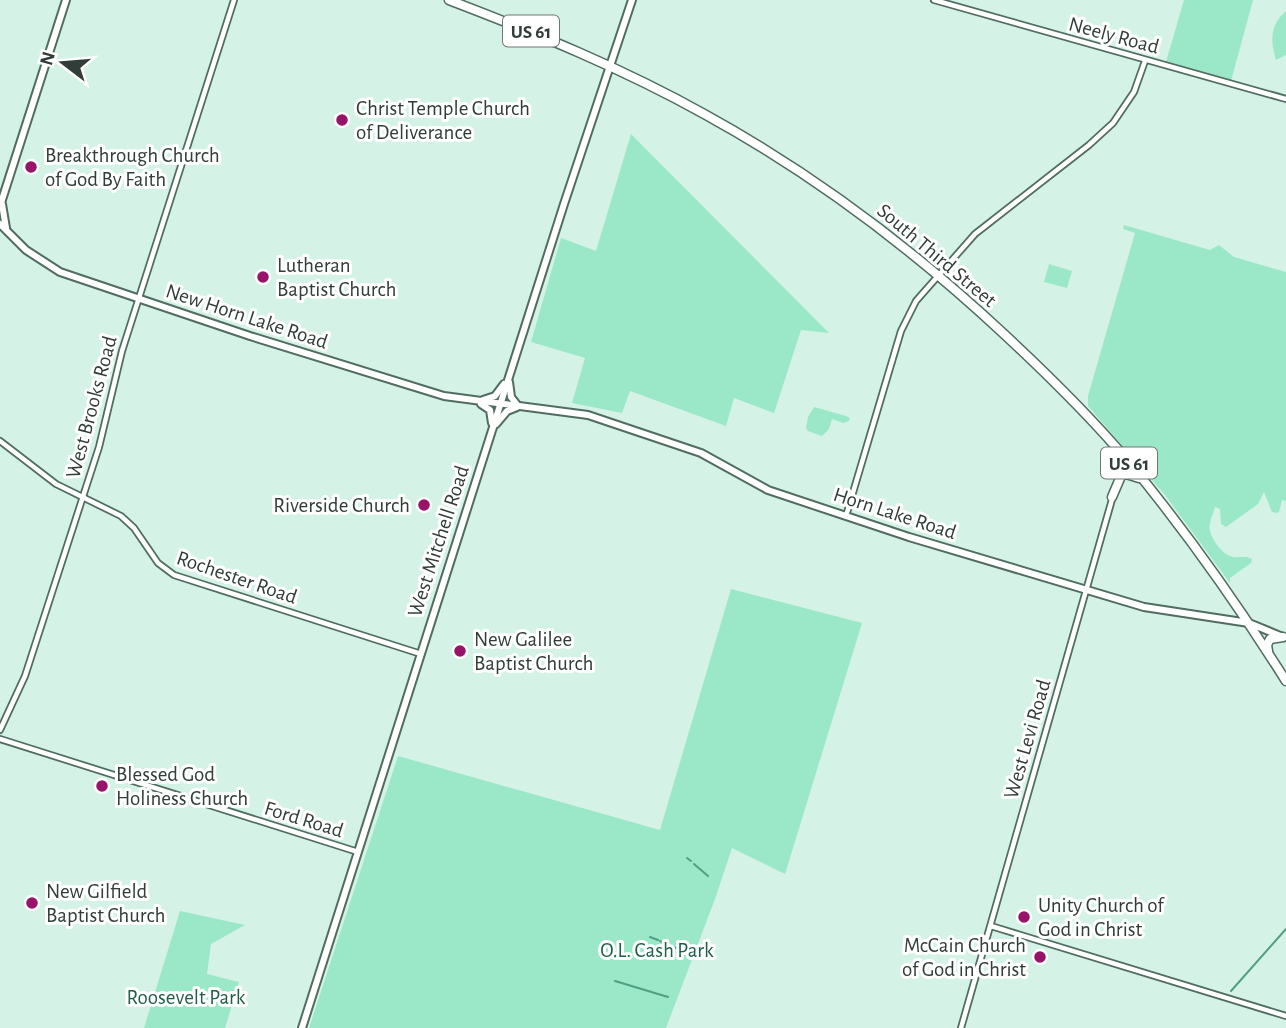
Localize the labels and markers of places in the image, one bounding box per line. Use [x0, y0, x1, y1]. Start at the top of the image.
place label: Christ Temple Church of Deliverance [356, 98, 530, 143]
marker: Christ Temple Church of Deliverance [334, 112, 350, 128]
place label: Breakthrough Church of God By Faith [45, 145, 220, 190]
marker: Breakthrough Church of God By Faith [23, 159, 39, 175]
place label: Lutheran Baptist Church [277, 255, 397, 300]
marker: Lutheran Baptist Church [255, 269, 271, 285]
place label: Riverside Church [273, 495, 410, 516]
marker: Riverside Church [416, 497, 432, 513]
place label: New Galilee Baptist Church [474, 629, 594, 674]
marker: New Galilee Baptist Church [452, 643, 468, 659]
place label: Blessed God Holiness Church [116, 764, 248, 809]
marker: Blessed God Holiness Church [94, 778, 110, 794]
place label: New Gilfield Baptist Church [46, 881, 166, 926]
marker: New Gilfield Baptist Church [24, 895, 40, 911]
place label: Unity Church of God in Christ [1038, 895, 1165, 940]
marker: Unity Church of God in Christ [1016, 909, 1032, 925]
place label: McCain Church of God in Christ [902, 935, 1026, 980]
marker: McCain Church of God in Christ [1032, 949, 1048, 965]

